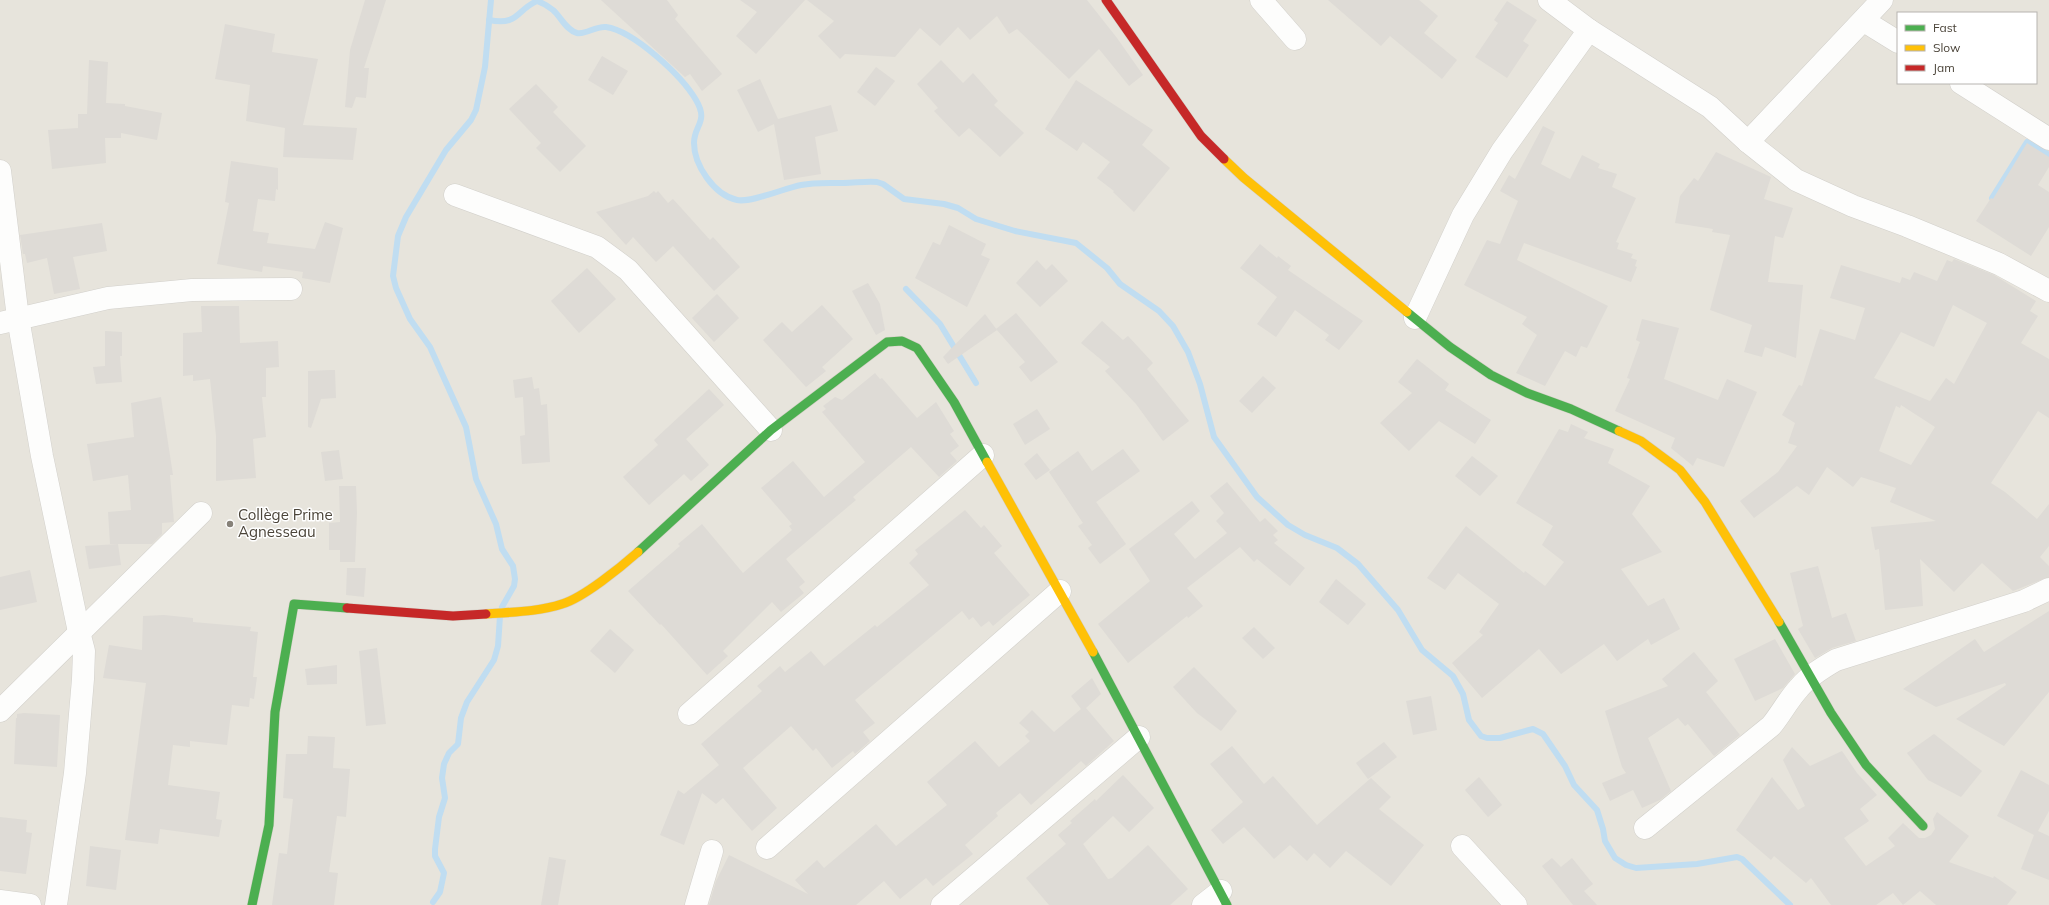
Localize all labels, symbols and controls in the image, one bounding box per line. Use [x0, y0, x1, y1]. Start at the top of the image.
legend [1897, 12, 2037, 84]
text: Fast [1933, 20, 1957, 35]
text: Slow [1933, 40, 1961, 55]
text: Jam [1933, 60, 1955, 75]
place label: Collège Prime Agnesseau [238, 505, 333, 541]
marker: Collège Prime Agnesseau [225, 519, 235, 529]

